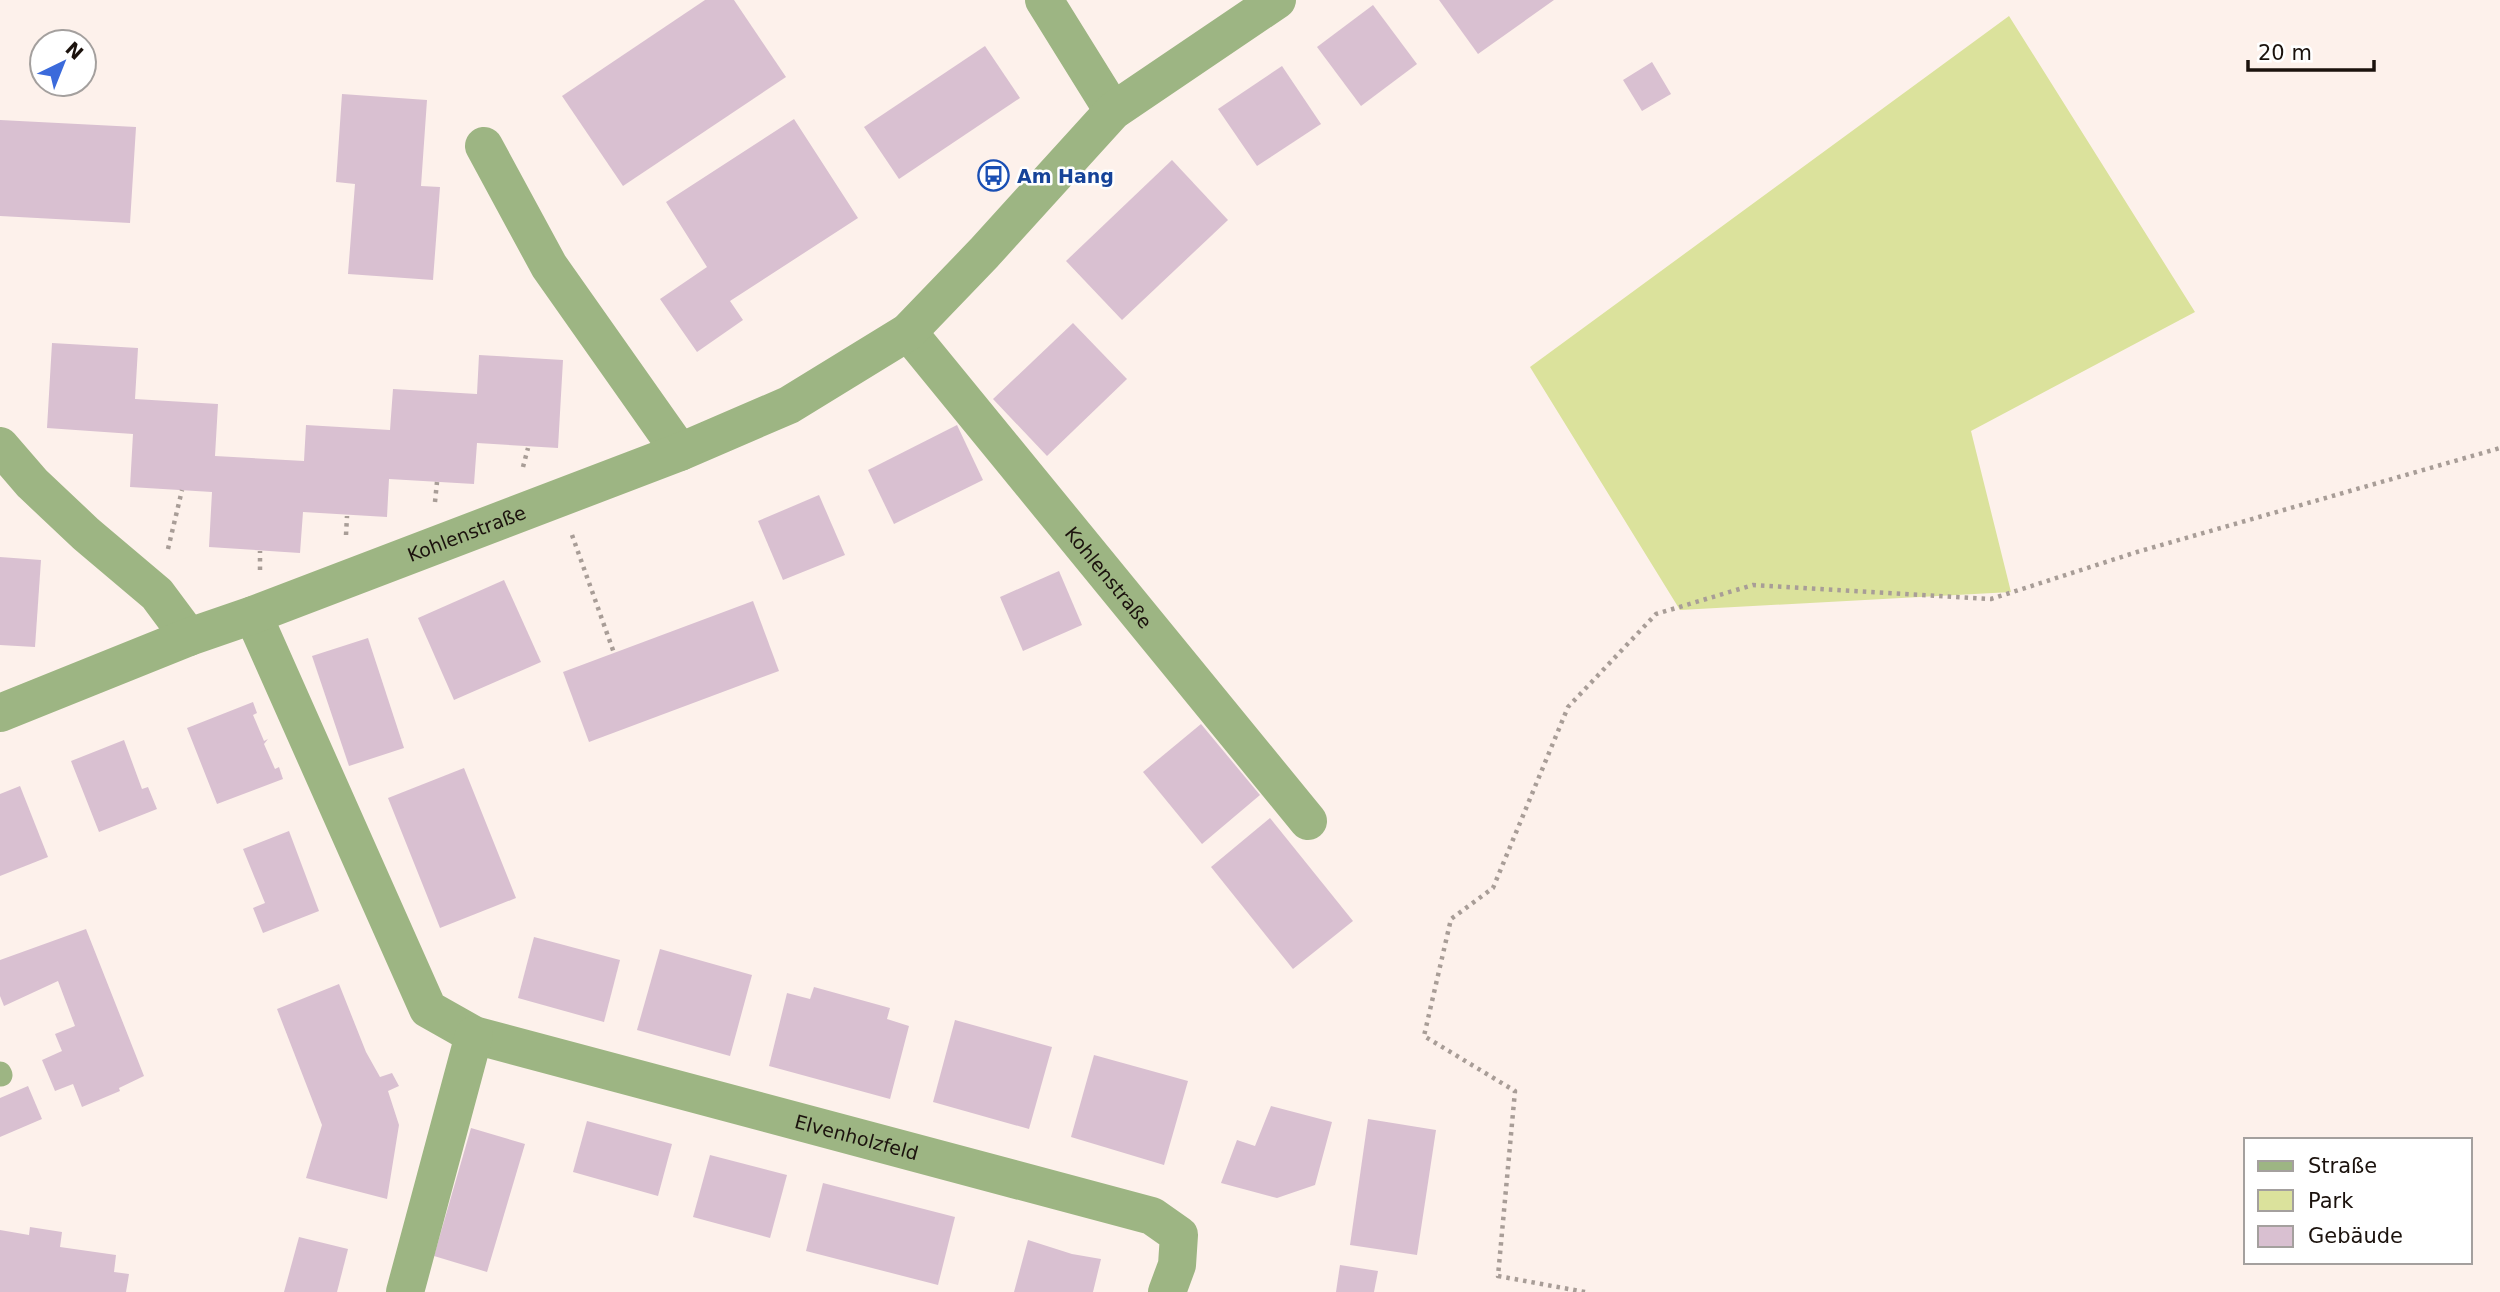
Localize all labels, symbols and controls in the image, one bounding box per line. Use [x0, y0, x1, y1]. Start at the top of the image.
north arrow [28, 28, 98, 98]
scale bar [2248, 28, 2374, 72]
text: N [61, 37, 88, 64]
text: 20 m [2258, 41, 2312, 65]
bus stop icon: Am Hang [977, 159, 1011, 193]
place label: Am Hang [1017, 165, 1114, 187]
street label: Kohlenstraße [404, 501, 529, 566]
street label: Kohlenstraße [1061, 522, 1157, 633]
street label: Elvenholzfeld [792, 1110, 921, 1164]
legend [2244, 1138, 2472, 1264]
text: Straße [2308, 1154, 2377, 1178]
text: Park [2308, 1189, 2354, 1213]
text: Gebäude [2308, 1224, 2403, 1248]

